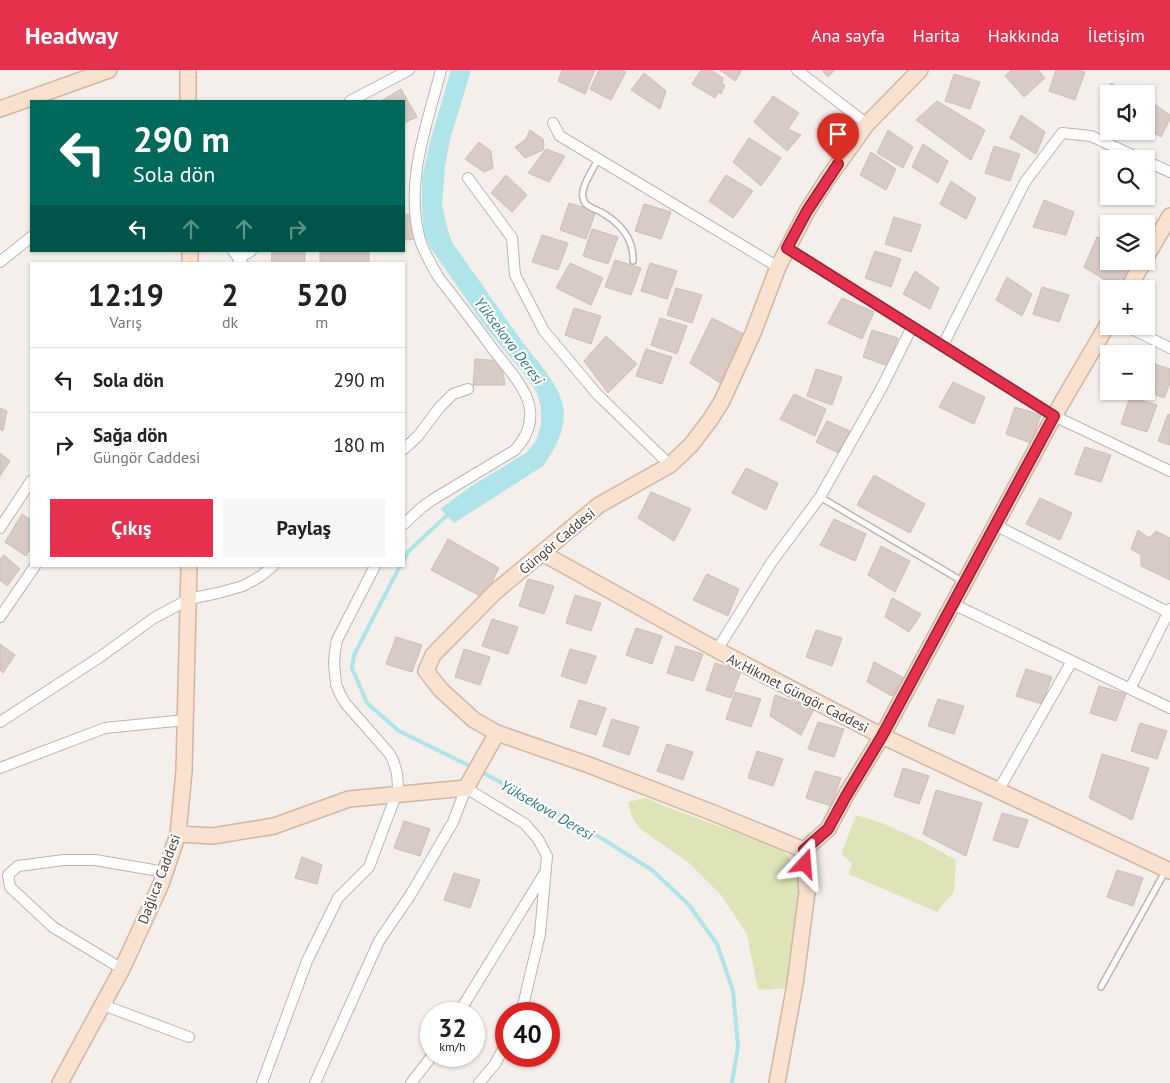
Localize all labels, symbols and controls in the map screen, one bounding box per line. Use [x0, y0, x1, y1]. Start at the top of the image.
text: Headway [25, 20, 118, 51]
text: Ana sayfa [811, 24, 885, 47]
text: Harita [913, 24, 960, 47]
text: Hakkında [988, 24, 1059, 47]
text: İletişim [1087, 24, 1145, 47]
map controls [1100, 85, 1155, 400]
button: sound [1100, 85, 1155, 140]
pin [817, 113, 859, 164]
text: 290 m [133, 116, 230, 162]
icon: left [50, 120, 115, 185]
icon: arrive [824, 120, 852, 148]
button: search [1100, 150, 1155, 205]
text: Sola dön [133, 160, 215, 188]
icon: left [124, 215, 152, 243]
icon: ahead [177, 215, 205, 243]
icon: ahead [230, 215, 258, 243]
icon: right [283, 215, 311, 243]
button: layers [1100, 215, 1155, 270]
text: 12:19 [88, 275, 164, 314]
text: 2 [222, 275, 239, 314]
text: 520 [296, 275, 347, 314]
button: + [1100, 280, 1155, 335]
water label: Yüksekova Deresi [470, 293, 549, 389]
text: Varış [109, 312, 142, 332]
text: dk [222, 312, 238, 332]
text: m [315, 312, 328, 332]
button: − [1100, 345, 1155, 400]
icon: left [50, 366, 78, 394]
text: Sola dön [93, 368, 164, 392]
text: 290 m [333, 368, 385, 392]
text: Sağa dön [93, 423, 168, 447]
icon: right [50, 431, 78, 459]
text: 180 m [333, 433, 385, 457]
text: Güngör Caddesi [93, 447, 200, 467]
button: Çıkış [50, 499, 213, 557]
button: Paylaş [223, 499, 385, 557]
street label: Güngör Caddesi [515, 504, 599, 578]
street label: Av.Hikmet Güngör Caddesi [724, 649, 872, 737]
water label: Yüksekova Deresi [497, 775, 598, 844]
street label: Dağlıca Caddesi [134, 831, 184, 927]
position arrow [778, 837, 830, 889]
speed limit sign: 40 [495, 1002, 560, 1067]
text: 32 [438, 1012, 467, 1044]
text: km/h [439, 1039, 466, 1054]

